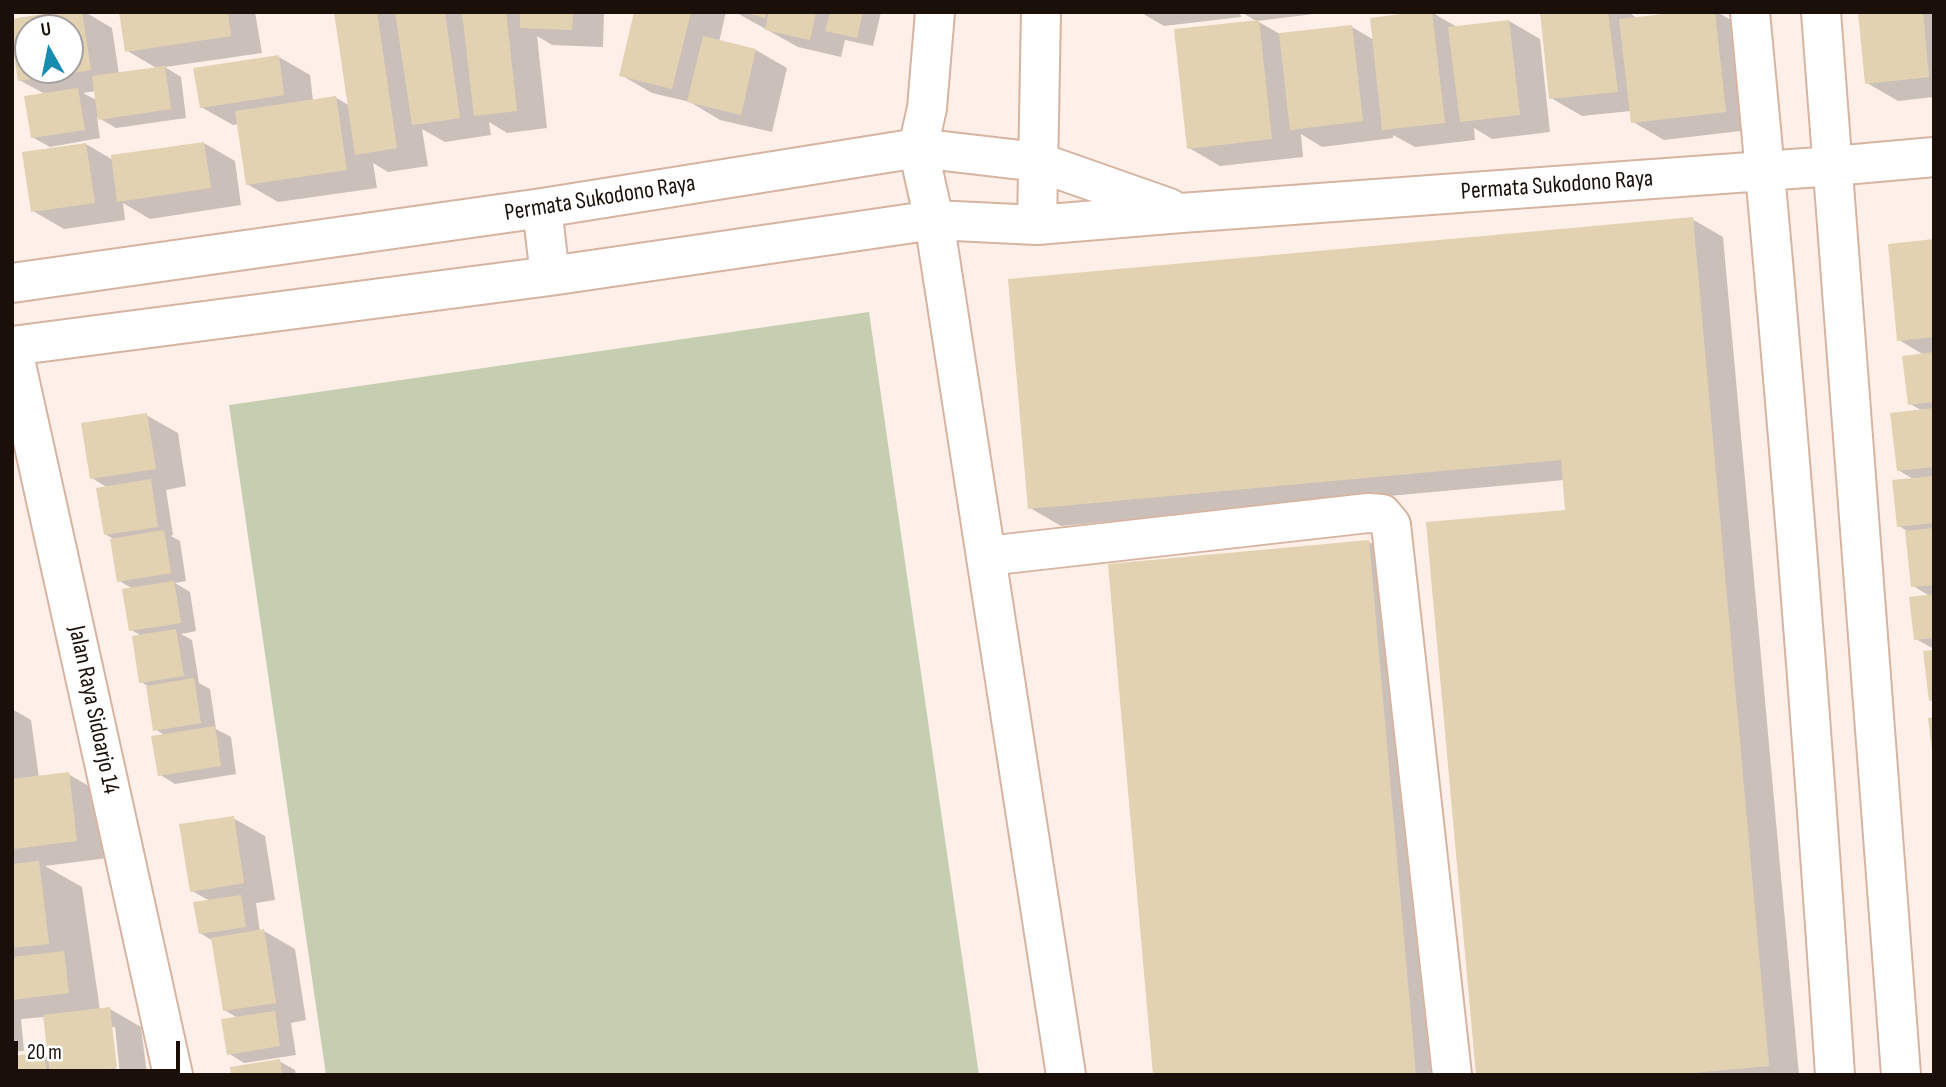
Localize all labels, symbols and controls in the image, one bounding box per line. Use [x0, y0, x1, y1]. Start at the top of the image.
north arrow [14, 14, 84, 84]
text: U [39, 18, 53, 42]
street label: Permata Sukodono Raya [1460, 165, 1654, 207]
street label: Permata Sukodono Raya [503, 170, 697, 228]
street label: Jalan Raya Sidoarjo 14 [61, 623, 125, 797]
scale bar [18, 1028, 184, 1072]
text: 20 m [27, 1040, 62, 1065]

